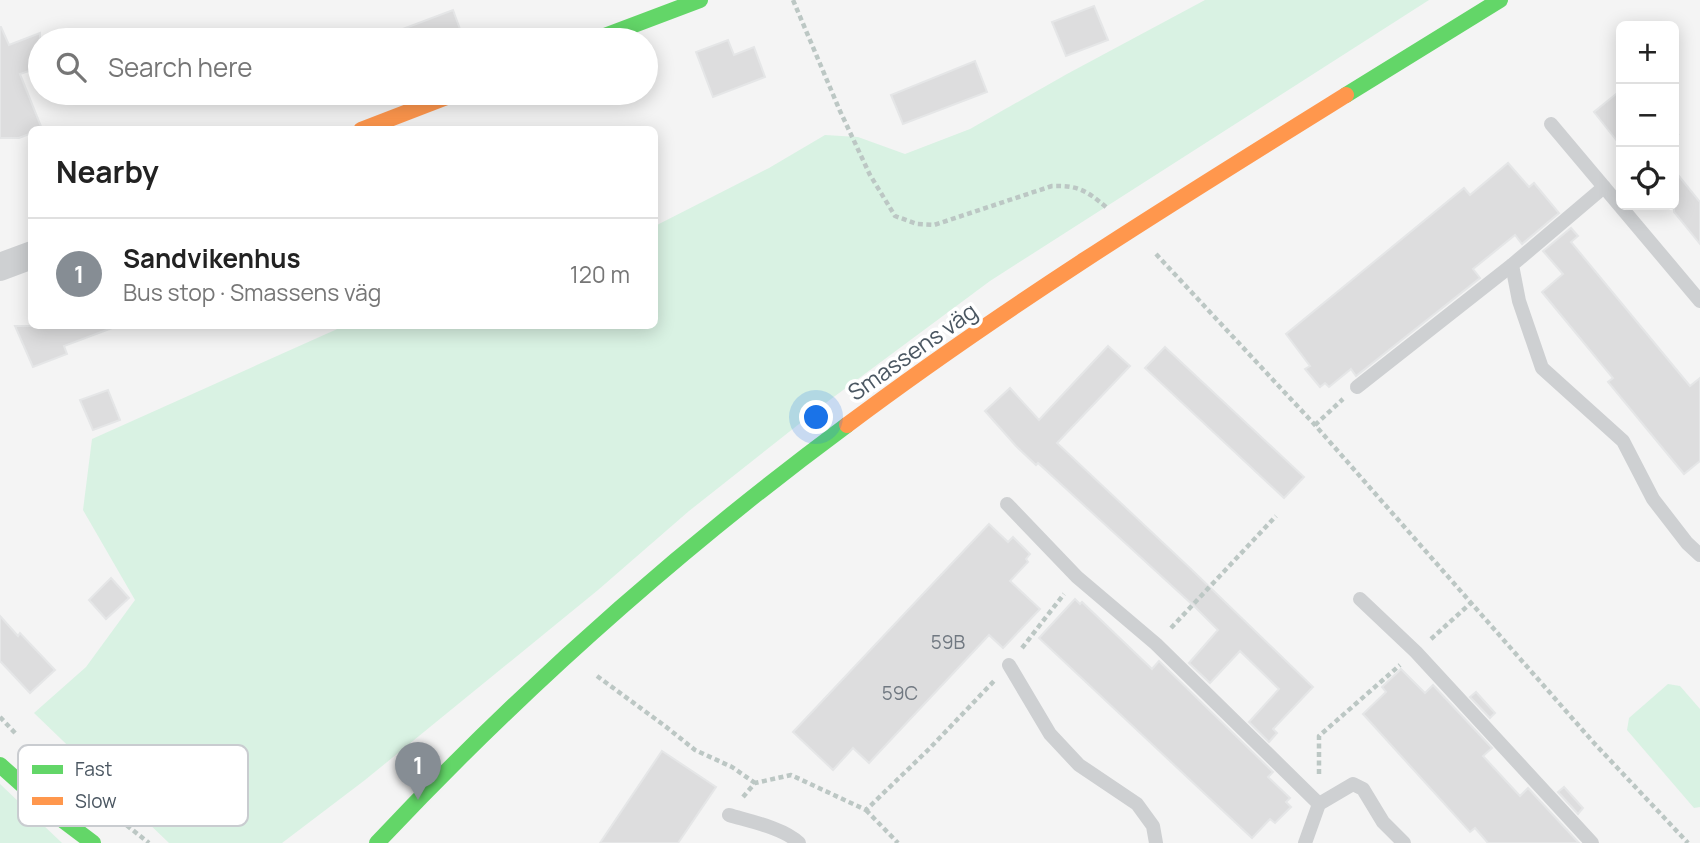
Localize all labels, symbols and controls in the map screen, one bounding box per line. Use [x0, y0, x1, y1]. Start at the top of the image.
map controls [1616, 21, 1679, 210]
button: + [1616, 21, 1679, 84]
search box [28, 28, 658, 105]
icon: search [52, 48, 90, 86]
text: Search here [108, 49, 253, 85]
button: − [1616, 84, 1679, 147]
button: locate [1616, 147, 1679, 210]
text: Nearby [56, 151, 159, 192]
text: Sandvikenhus [123, 240, 301, 276]
text: 1 [74, 258, 84, 290]
text: 120 m [570, 258, 630, 290]
text: Bus stop · Smassens väg [123, 276, 381, 308]
street label: Smassens väg [841, 294, 983, 408]
your location [799, 400, 833, 434]
house number: 59B [931, 629, 966, 655]
house number: 59C [882, 680, 918, 706]
pin: 1 [395, 742, 441, 800]
legend [18, 745, 248, 826]
text: Fast [75, 756, 112, 782]
text: Slow [75, 788, 117, 814]

